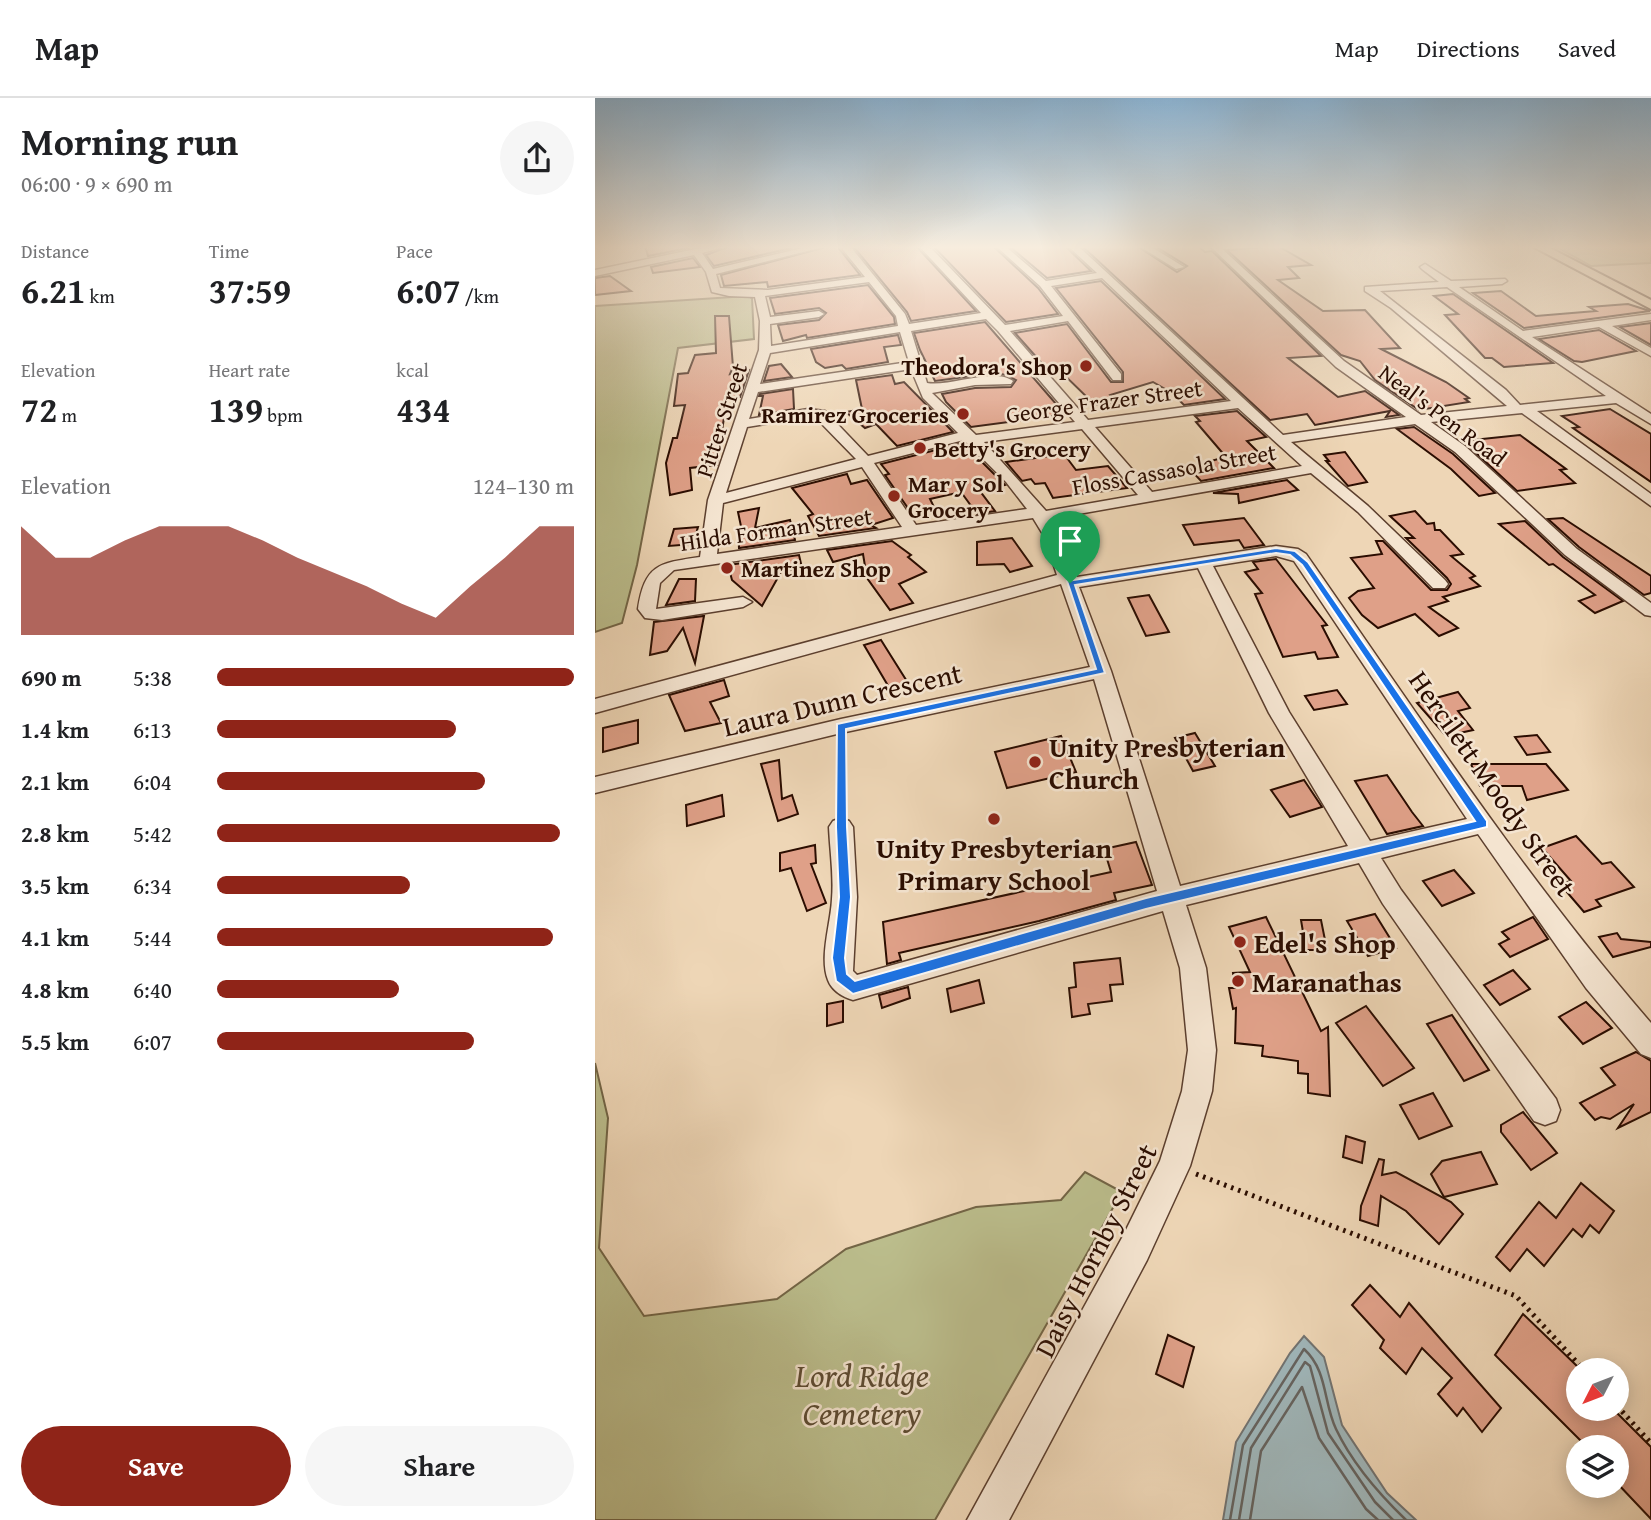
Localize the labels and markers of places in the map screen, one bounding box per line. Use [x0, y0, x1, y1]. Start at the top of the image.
place label: Theodora's Shop [901, 350, 1072, 383]
marker: Theodora's Shop [1078, 358, 1094, 374]
place label: Ramirez Groceries [761, 398, 949, 431]
marker: Ramirez Groceries [955, 406, 971, 422]
place label: Betty's Grocery [934, 432, 1091, 465]
marker: Betty's Grocery [912, 440, 928, 456]
place label: Mar y Sol Grocery [908, 467, 1004, 526]
marker: Mar y Sol Grocery [886, 488, 902, 504]
pin [1040, 511, 1100, 583]
place label: Martinez Shop [741, 552, 891, 585]
marker: Martinez Shop [719, 560, 735, 576]
place label: Unity Presbyterian Church [1049, 726, 1286, 799]
marker: Unity Presbyterian Church [1027, 754, 1043, 770]
marker: Unity Presbyterian Primary School [986, 811, 1002, 827]
place label: Unity Presbyterian Primary School [876, 827, 1113, 900]
place label: Edel's Shop [1254, 922, 1396, 963]
marker: Edel's Shop [1232, 934, 1248, 950]
place label: Maranathas [1252, 961, 1402, 1002]
marker: Maranathas [1230, 973, 1246, 989]

